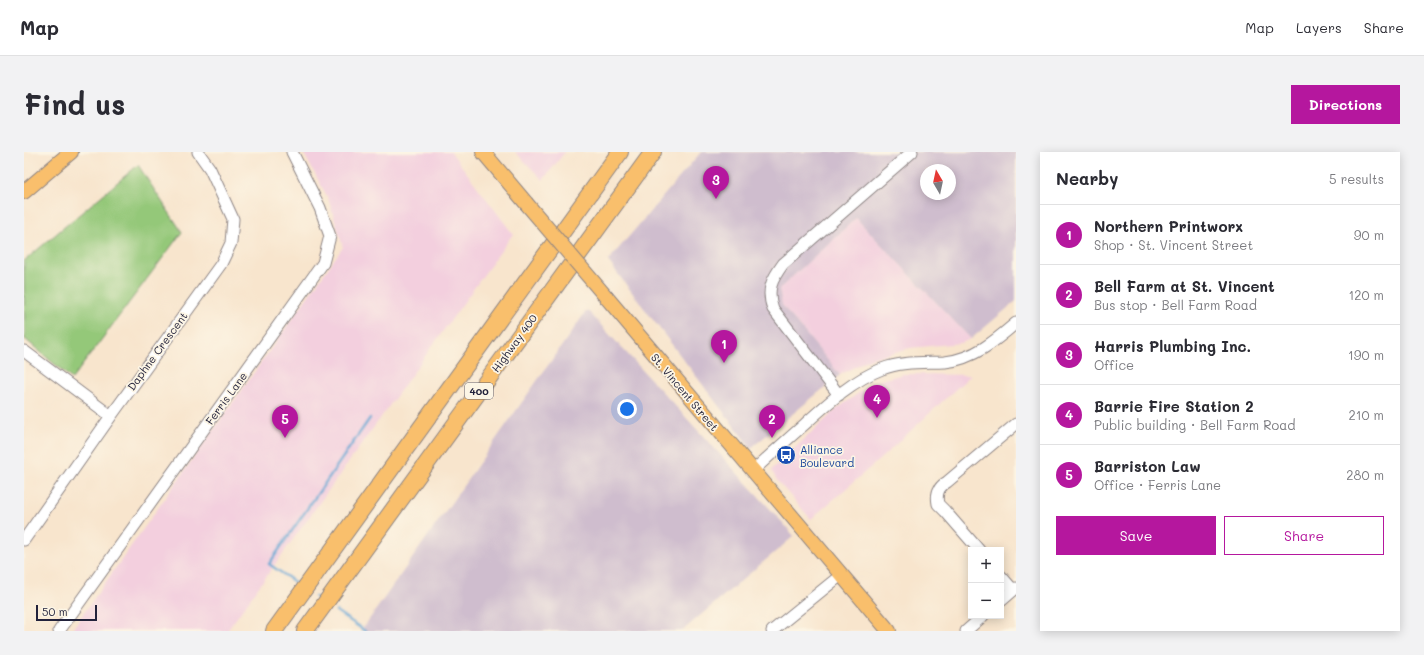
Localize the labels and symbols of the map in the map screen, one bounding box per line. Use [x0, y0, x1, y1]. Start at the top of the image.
north arrow [920, 164, 956, 200]
pin: 3 [703, 166, 729, 199]
street label: Daphne Crescent [123, 309, 191, 393]
street label: Highway 400 [488, 311, 540, 375]
pin: 1 [711, 330, 737, 363]
street label: St. Vincent Street [648, 350, 722, 434]
street label: Ferris Lane [202, 368, 250, 427]
road number: 400 [465, 383, 493, 399]
pin: 4 [864, 385, 890, 418]
your location [617, 399, 637, 419]
pin: 5 [272, 405, 298, 438]
pin: 2 [759, 405, 785, 438]
place label: Alliance Boulevard [800, 442, 854, 470]
bus stop icon: Alliance Boulevard [775, 444, 797, 466]
scale bar [36, 603, 97, 622]

